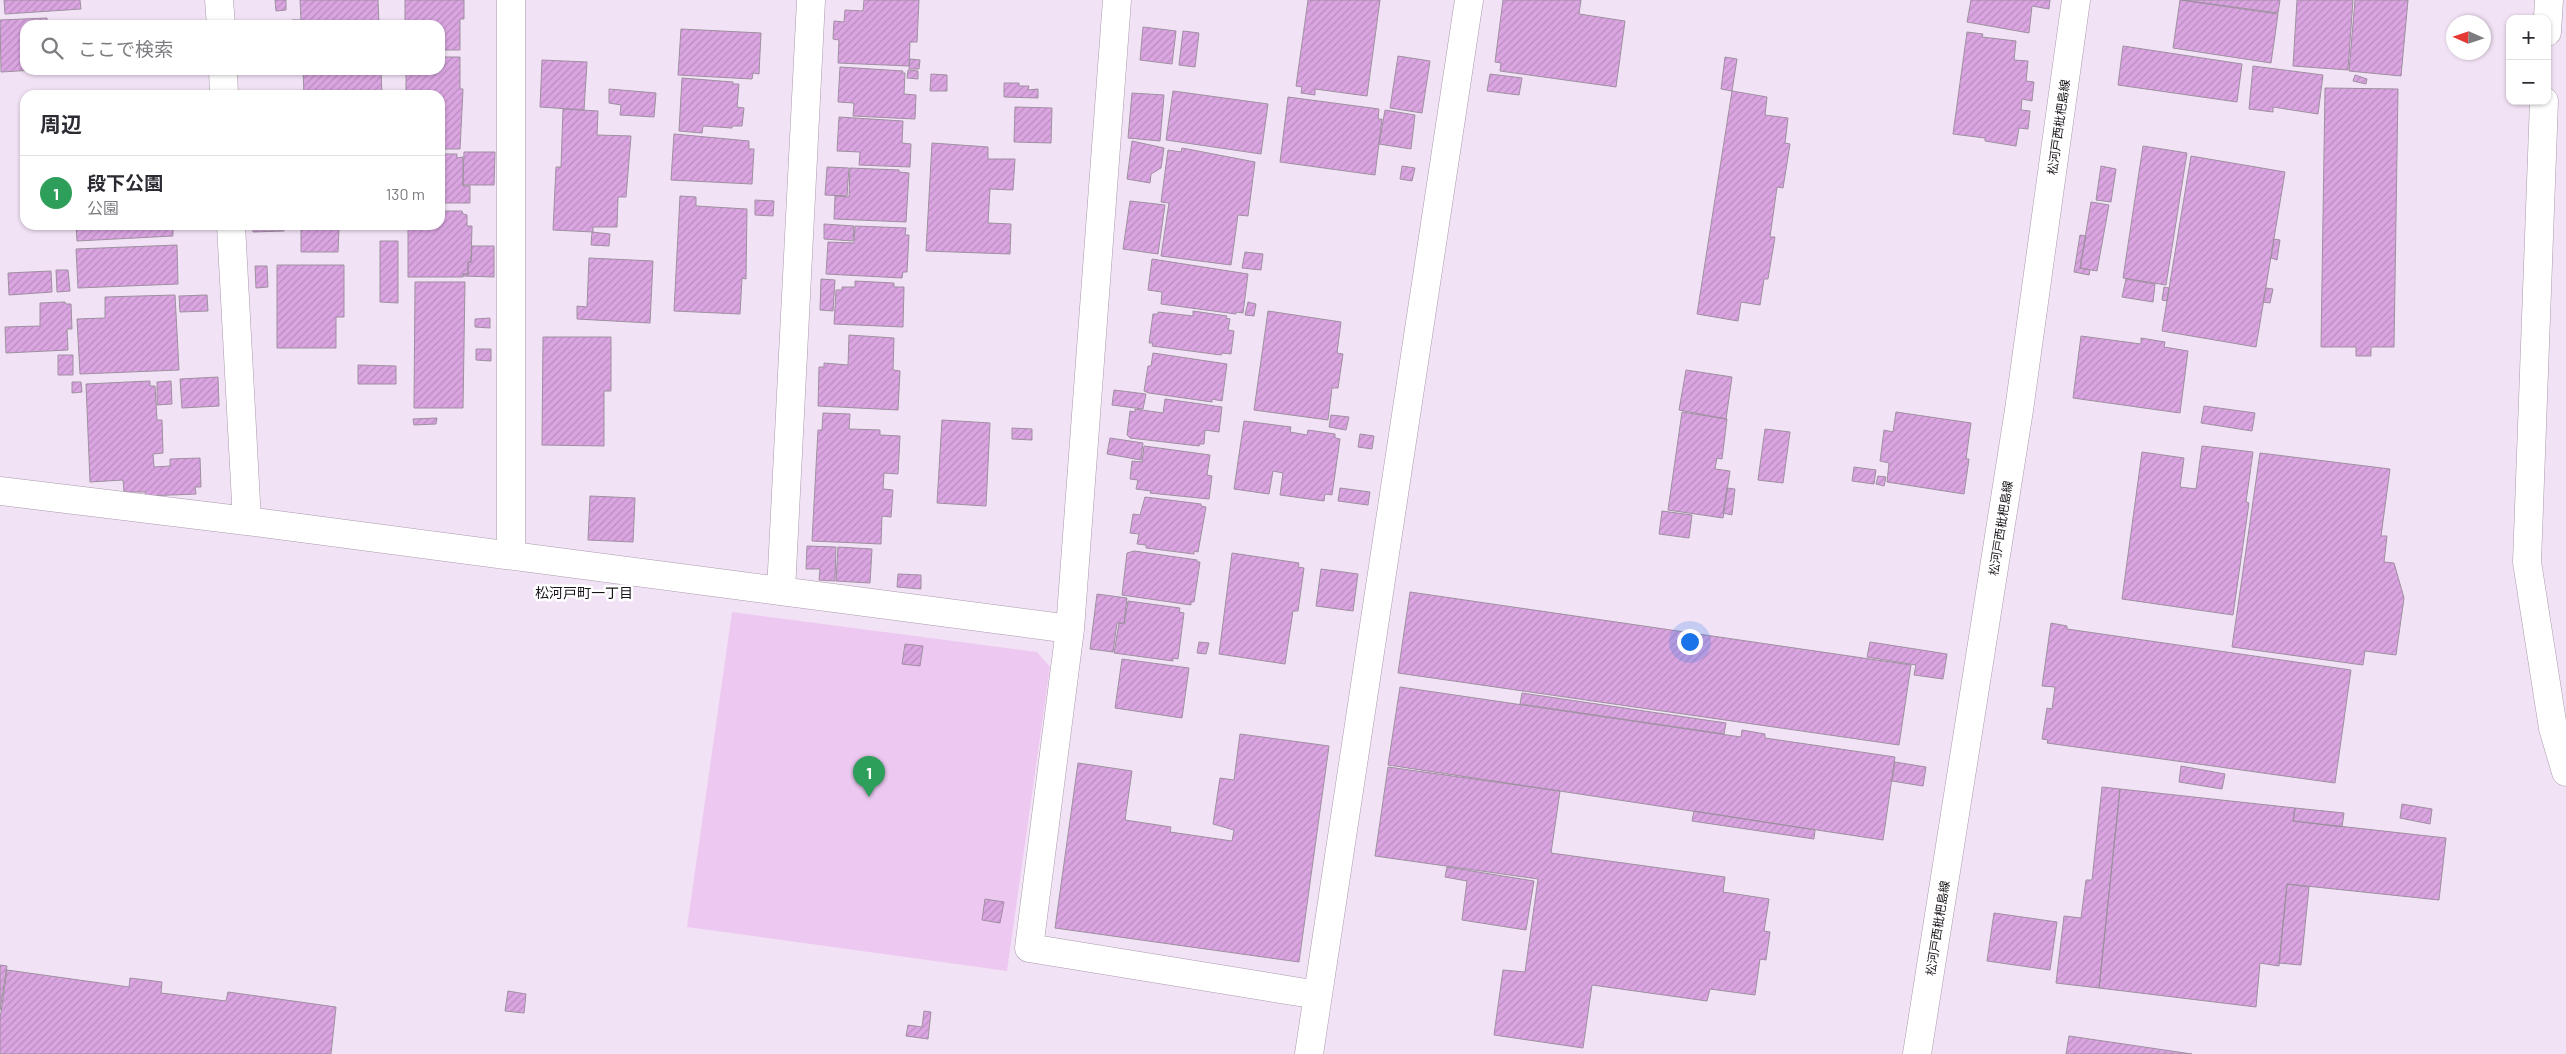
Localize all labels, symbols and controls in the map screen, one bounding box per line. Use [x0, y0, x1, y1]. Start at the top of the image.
north arrow [2446, 15, 2491, 60]
map controls [2506, 15, 2551, 105]
button: + [2506, 15, 2551, 60]
search box [20, 20, 445, 75]
icon: search [38, 34, 66, 62]
text: ここで検索 [78, 37, 173, 60]
button: − [2506, 60, 2551, 105]
street label: 松河戸西枇杷島線 [2044, 78, 2072, 176]
text: 周辺 [40, 111, 82, 136]
text: 段下公園 [87, 171, 163, 194]
text: 1 [53, 184, 59, 203]
text: 130 m [386, 184, 425, 203]
text: 公園 [87, 198, 119, 217]
street label: 松河戸西枇杷島線 [1986, 479, 2014, 577]
district label: 松河戸町一丁目 [535, 584, 633, 601]
your location [1677, 629, 1703, 655]
pin: 1 [853, 756, 885, 797]
street label: 松河戸西枇杷島線 [1923, 879, 1951, 977]

